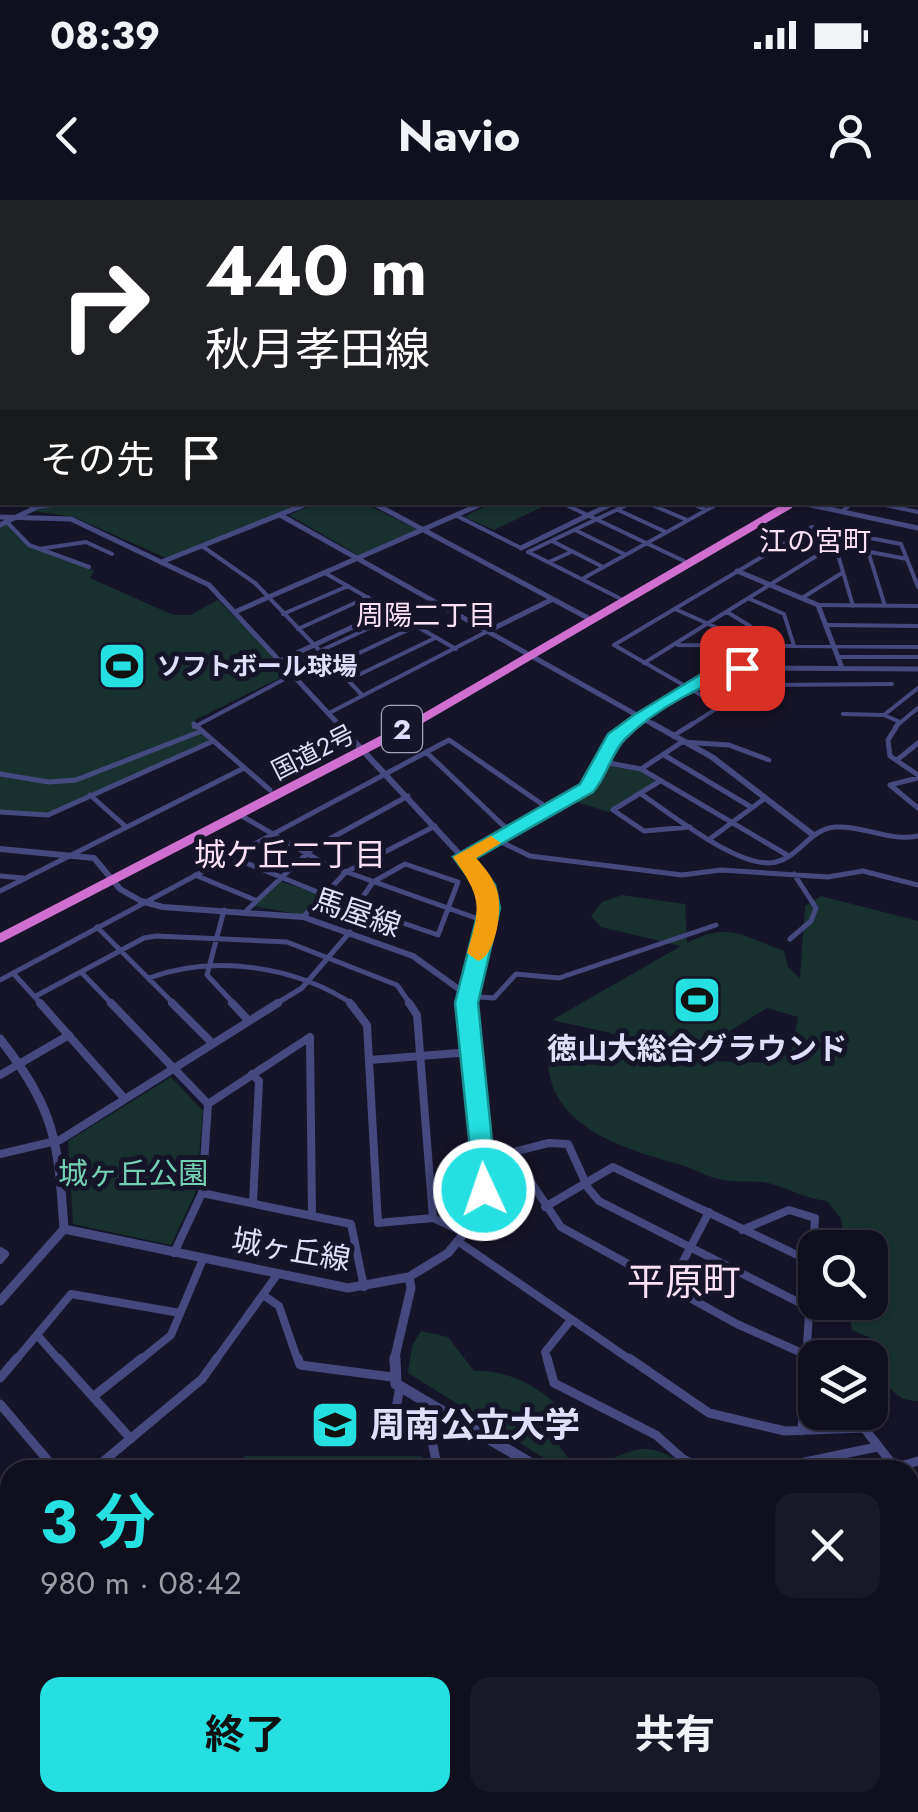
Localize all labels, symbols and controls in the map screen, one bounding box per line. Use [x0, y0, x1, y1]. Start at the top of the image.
text: 08:39 [50, 8, 160, 63]
text: Navio [398, 103, 520, 168]
icon: back [40, 108, 95, 163]
icon: person [823, 108, 878, 163]
text: 440 m [205, 220, 427, 321]
icon: right [40, 240, 170, 370]
text: 秋月孝田線 [205, 317, 430, 382]
icon: arrive [174, 430, 229, 485]
text: その先 [40, 432, 154, 487]
district label: 江の宮町 [759, 521, 871, 562]
district label: 周陽二丁目 [356, 595, 496, 636]
pin [700, 626, 785, 711]
sports icon: ソフトボール球場 [96, 640, 148, 692]
icon: arrive [715, 641, 770, 696]
place label: ソフトボール球場 [157, 648, 357, 684]
road number: 2 [382, 706, 422, 752]
street label: 国道2号 [265, 716, 361, 788]
district label: 城ケ丘二丁目 [194, 832, 386, 878]
street label: 馬屋線 [308, 878, 407, 948]
sports icon: 徳山大総合グラウンド [671, 974, 723, 1026]
place label: 徳山大総合グラウンド [547, 1027, 847, 1070]
position arrow [432, 1138, 536, 1242]
park label: 城ヶ丘公園 [58, 1152, 208, 1195]
street label: 城ヶ丘線 [228, 1218, 354, 1281]
map controls [798, 1230, 888, 1430]
button: search [798, 1230, 888, 1320]
district label: 平原町 [627, 1254, 741, 1309]
button: layers [798, 1340, 888, 1430]
school or university icon: 周南公立大学 [309, 1399, 361, 1451]
place label: 周南公立大学 [370, 1400, 580, 1450]
text: 3 分 [40, 1479, 155, 1566]
button: close [775, 1493, 880, 1598]
text: 980 m · 08:42 [40, 1560, 242, 1606]
button: 終了 [40, 1677, 450, 1792]
button: 共有 [470, 1677, 880, 1792]

